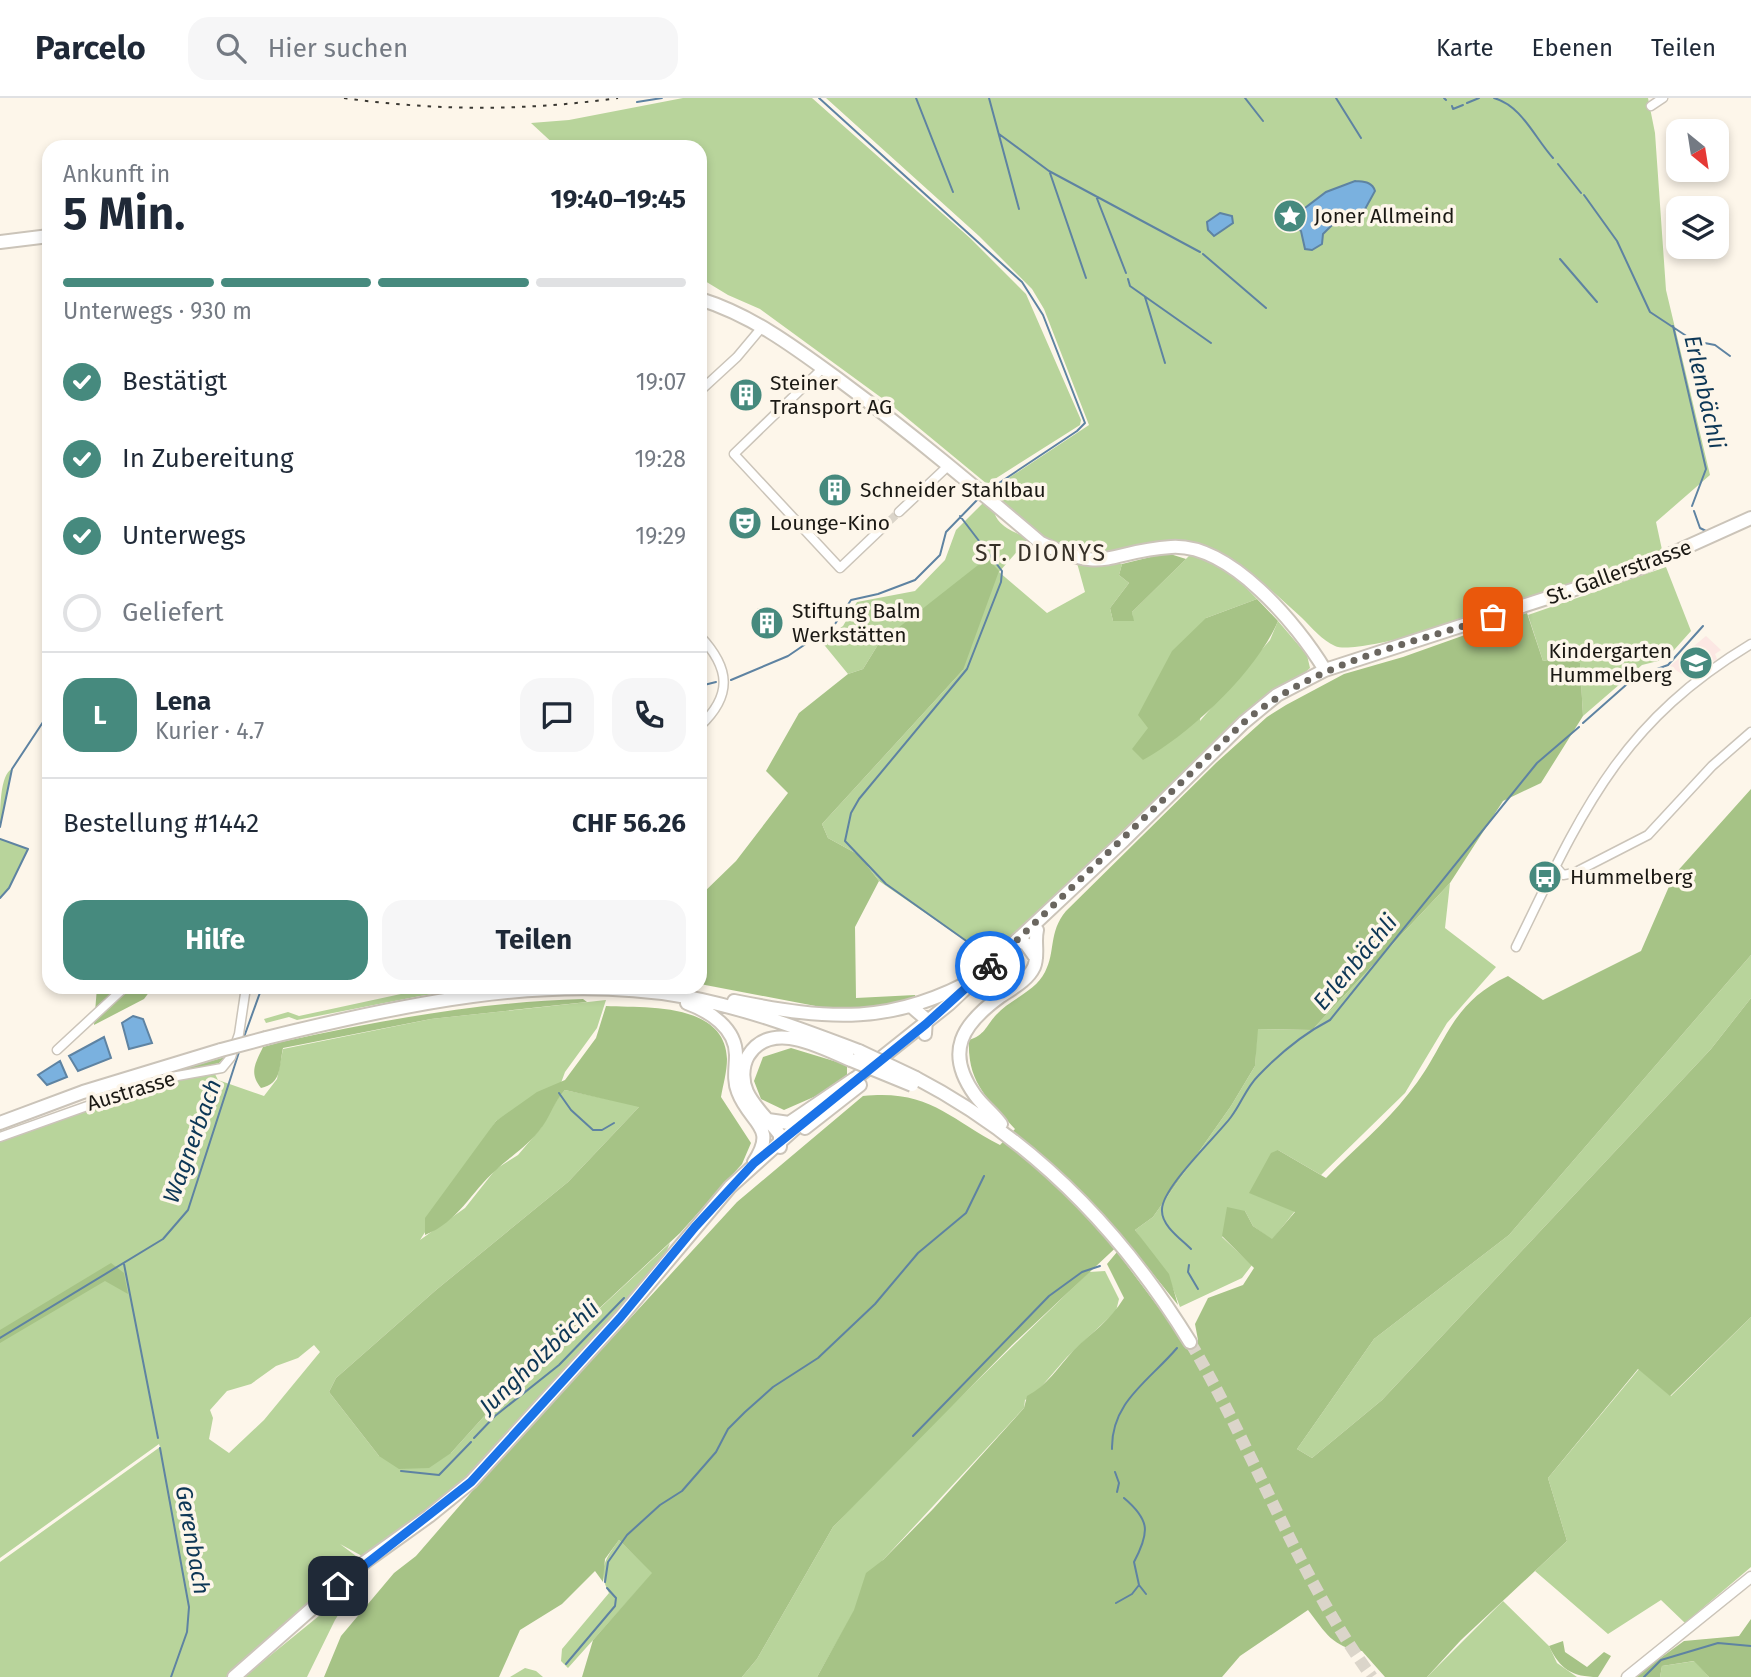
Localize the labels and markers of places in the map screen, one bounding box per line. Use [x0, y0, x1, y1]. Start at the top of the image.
place icon: Joner Allmeind [1271, 197, 1309, 235]
place label: Joner Allmeind [1314, 203, 1455, 229]
place label: Steiner Transport AG [770, 370, 892, 420]
building icon: Steiner Transport AG [727, 376, 765, 414]
building icon: Schneider Stahlbau [816, 471, 854, 509]
place label: Schneider Stahlbau [860, 477, 1046, 503]
theatre icon: Lounge-Kino [726, 504, 764, 542]
place label: Lounge-Kino [770, 510, 890, 536]
pin [1463, 587, 1523, 647]
place label: Stiftung Balm Werkstätten [792, 598, 921, 648]
building icon: Stiftung Balm Werkstätten [748, 604, 786, 642]
place label: Kindergarten Hummelberg [1549, 638, 1672, 688]
school or university icon: Kindergarten Hummelberg [1677, 644, 1715, 682]
bus stop icon: Hummelberg [1526, 858, 1564, 896]
place label: Hummelberg [1570, 864, 1693, 890]
pin [308, 1556, 368, 1616]

